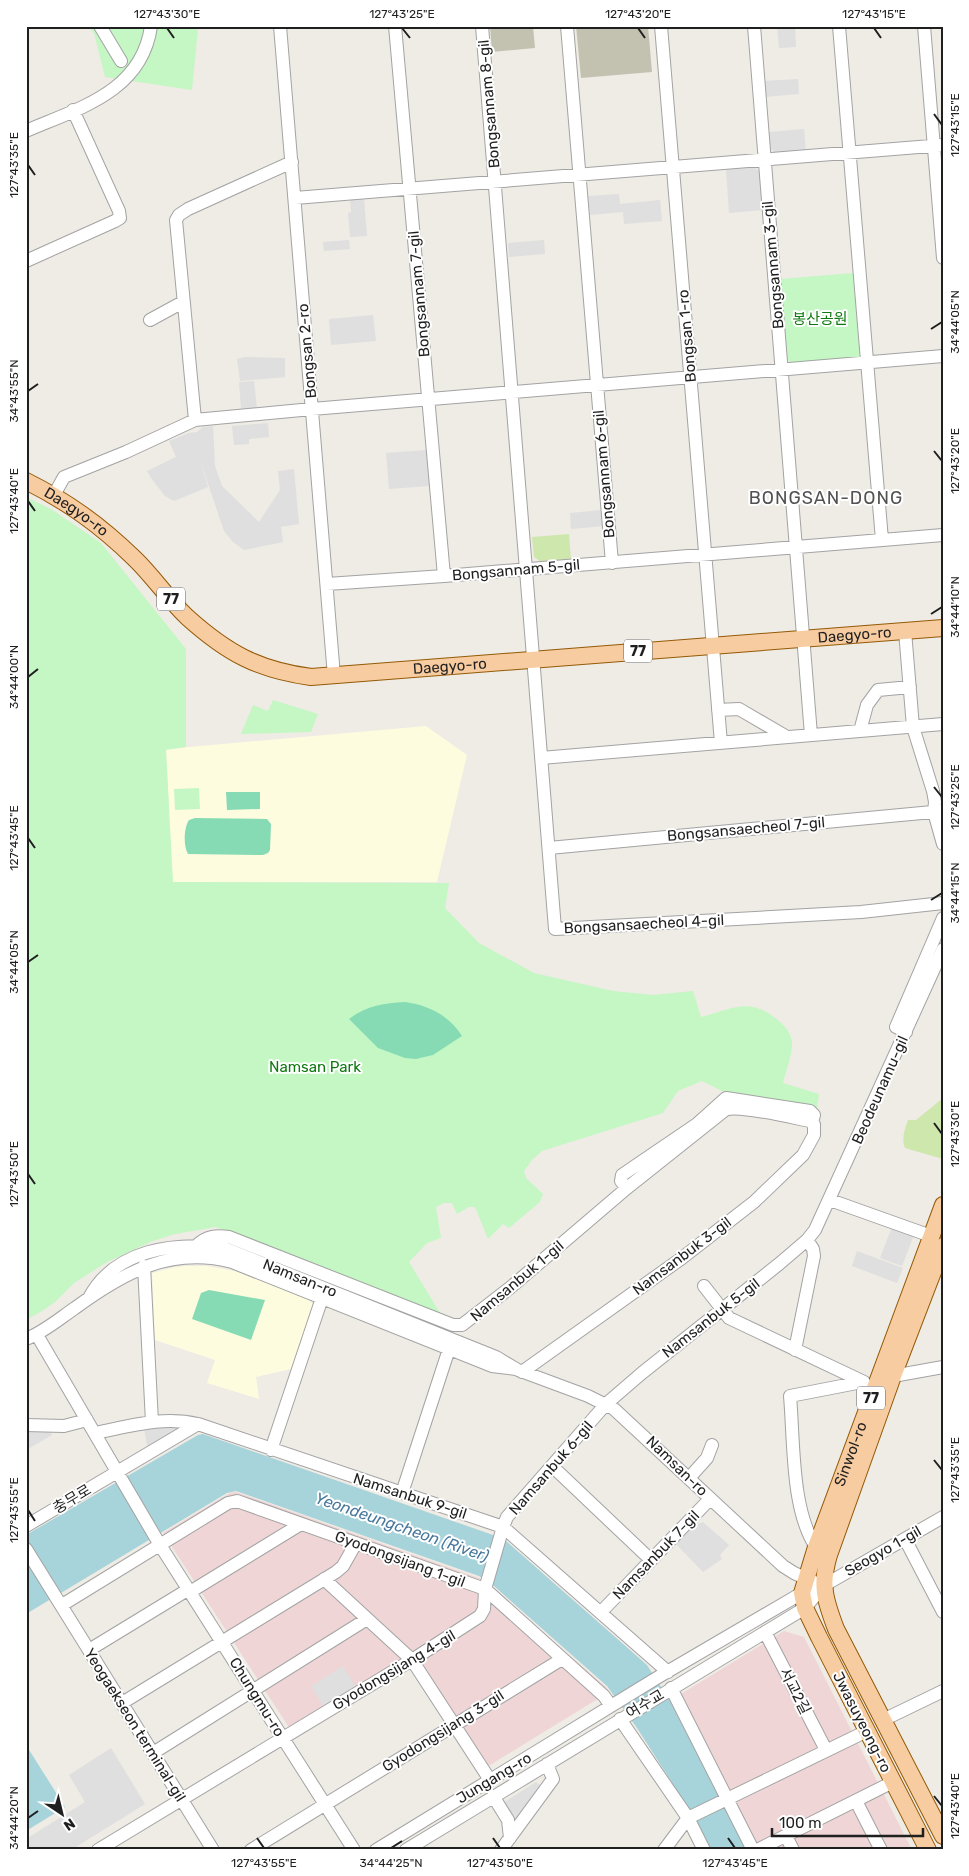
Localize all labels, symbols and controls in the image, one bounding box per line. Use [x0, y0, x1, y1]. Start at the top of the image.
text: 127°43'30"E [134, 7, 200, 21]
text: 127°43'25"E [369, 7, 435, 21]
text: 127°43'20"E [605, 7, 671, 21]
text: 127°43'15"E [842, 7, 906, 21]
street label: Bongsannam 8-gil [474, 39, 504, 169]
text: 127°43'15"E [948, 93, 962, 157]
text: 127°43'35"E [7, 132, 21, 198]
street label: Bongsannam 3-gil [758, 200, 788, 330]
street label: Bongsannam 7-gil [405, 230, 433, 358]
street label: Bongsan 1-ro [674, 289, 700, 383]
text: 34°44'05"N [948, 290, 962, 354]
street label: Bongsan 2-ro [294, 303, 320, 399]
park label: 봉산공원 [792, 310, 848, 328]
text: 34°43'55"N [7, 359, 21, 423]
street label: Bongsannam 6-gil [589, 409, 619, 539]
text: 127°43'20"E [948, 428, 962, 494]
text: 127°43'40"E [7, 468, 21, 534]
street label: Daegyo-ro [41, 483, 112, 540]
district label: BONGSAN-DONG [749, 487, 903, 509]
street label: Bongsannam 5-gil [451, 555, 581, 585]
text: 34°44'10"N [948, 576, 962, 638]
road number: 77 [157, 588, 185, 610]
street label: Daegyo-ro [817, 623, 892, 647]
road number: 77 [624, 640, 652, 662]
text: 34°44'00"N [7, 645, 21, 709]
street label: Daegyo-ro [412, 654, 487, 678]
text: 127°43'25"E [948, 764, 962, 830]
text: 127°43'45"E [7, 805, 21, 871]
street label: Bongsansaecheol 7-gil [666, 813, 826, 845]
text: 34°44'15"N [948, 862, 962, 924]
street label: Bongsansaecheol 4-gil [563, 911, 725, 937]
text: 34°44'05"N [7, 930, 21, 994]
street label: Beodeunamu-gil [848, 1033, 912, 1147]
park label: Namsan Park [269, 1058, 361, 1076]
text: 127°43'30"E [948, 1101, 962, 1167]
text: 127°43'50"E [7, 1141, 21, 1207]
street label: Namsanbuk 3-gil [629, 1213, 735, 1299]
street label: Namsanbuk 1-gil [467, 1237, 567, 1325]
street label: Namsan-ro [260, 1255, 340, 1301]
street label: Namsanbuk 5-gil [659, 1274, 763, 1362]
road number: 77 [857, 1386, 885, 1410]
street label: Namsanbuk 6-gil [505, 1417, 597, 1519]
street label: Sinwol-ro [830, 1419, 871, 1489]
street label: Namsan-ro [643, 1432, 711, 1500]
text: 127°43'35"E [948, 1437, 962, 1503]
street label: Namsanbuk 9-gil [351, 1469, 469, 1523]
text: 127°43'55"E [7, 1477, 21, 1543]
street label: 충무로 [50, 1481, 94, 1517]
water label: Yeondeungcheon (River) [313, 1488, 492, 1566]
street label: Namsanbuk 7-gil [609, 1507, 703, 1603]
street label: Seogyo 1-gil [841, 1522, 925, 1580]
street label: Gyodongsijang 1-gil [332, 1527, 468, 1591]
street label: Gyodongsijang 4-gil [329, 1626, 459, 1714]
street label: Yeogaekseon terminal-gil [80, 1645, 190, 1805]
street label: Chungmu-ro [226, 1654, 288, 1740]
street label: 서교2길 [776, 1665, 814, 1717]
street label: Jwasuyeong-ro [829, 1669, 895, 1775]
street label: Gyodongsijang 3-gil [379, 1686, 507, 1776]
street label: 여수교 [623, 1686, 667, 1722]
street label: Jungang-ro [453, 1749, 535, 1807]
text: 127°43'40"E [948, 1773, 962, 1839]
text: 34°44'20"N [7, 1786, 21, 1850]
north arrow [38, 1788, 88, 1838]
scale bar [772, 1806, 923, 1838]
text: N [60, 1814, 78, 1834]
text: 100 m [779, 1814, 821, 1832]
text: 127°43'55"E [231, 1856, 297, 1870]
text: 34°44'25"N [359, 1856, 423, 1870]
text: 127°43'50"E [467, 1856, 533, 1870]
text: 127°43'45"E [702, 1856, 768, 1870]

